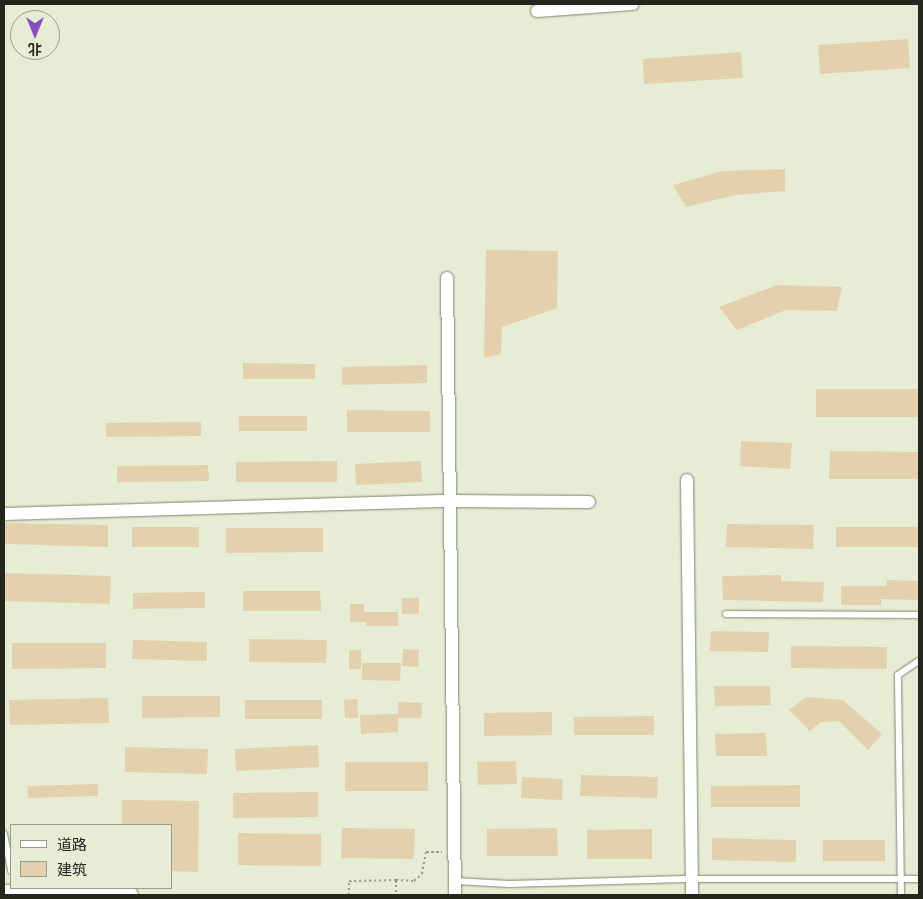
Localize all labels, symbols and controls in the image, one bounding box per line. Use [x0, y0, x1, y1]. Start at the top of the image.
north arrow [10, 10, 60, 60]
text: 北 [28, 40, 42, 58]
legend [10, 824, 172, 889]
text: 道路 [57, 835, 87, 854]
text: 建筑 [57, 860, 87, 879]

